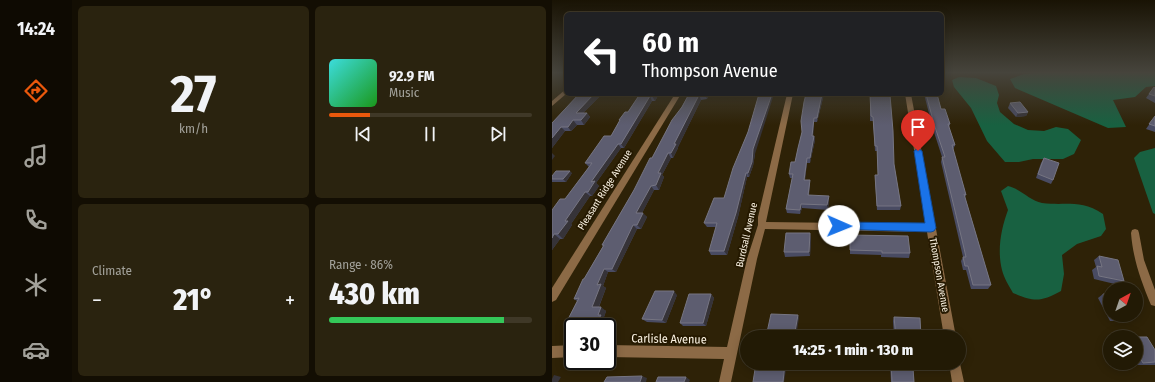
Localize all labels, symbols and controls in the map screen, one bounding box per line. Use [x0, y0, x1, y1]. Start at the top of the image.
text: 14:24 [17, 18, 55, 40]
text: 60 m [642, 26, 699, 59]
icon: left [576, 28, 628, 80]
text: Thompson Avenue [642, 60, 778, 82]
text: 27 [171, 63, 216, 126]
text: 92.9 FM [389, 67, 435, 85]
icon: directions [22, 77, 50, 105]
text: Music [389, 85, 419, 100]
pin [901, 110, 935, 151]
icon: arrive [907, 116, 929, 138]
text: km/h [179, 121, 208, 136]
icon: previous [352, 123, 374, 145]
icon: pause [419, 123, 441, 145]
icon: next [487, 123, 509, 145]
icon: music [22, 142, 50, 170]
street label: Pleasant Ridge Avenue [575, 148, 635, 232]
street label: Burdsall Avenue [734, 201, 760, 268]
position arrow [818, 205, 860, 247]
icon: phone [22, 206, 50, 234]
street label: Thompson Avenue [927, 237, 951, 313]
text: Range · 86% [329, 257, 393, 272]
text: Climate [92, 263, 132, 278]
icon: climate [22, 271, 50, 299]
text: 430 km [329, 276, 420, 312]
text: 21° [173, 282, 214, 318]
north arrow [1103, 282, 1143, 322]
map controls [1103, 282, 1143, 370]
text: − [92, 287, 102, 314]
text: + [285, 287, 295, 314]
speed limit sign: 30 [564, 318, 616, 370]
button: layers [1103, 330, 1143, 370]
street label: Carlisle Avenue [631, 331, 707, 347]
icon: car [22, 336, 50, 364]
text: 14:25 · 1 min · 130 m [793, 341, 913, 359]

